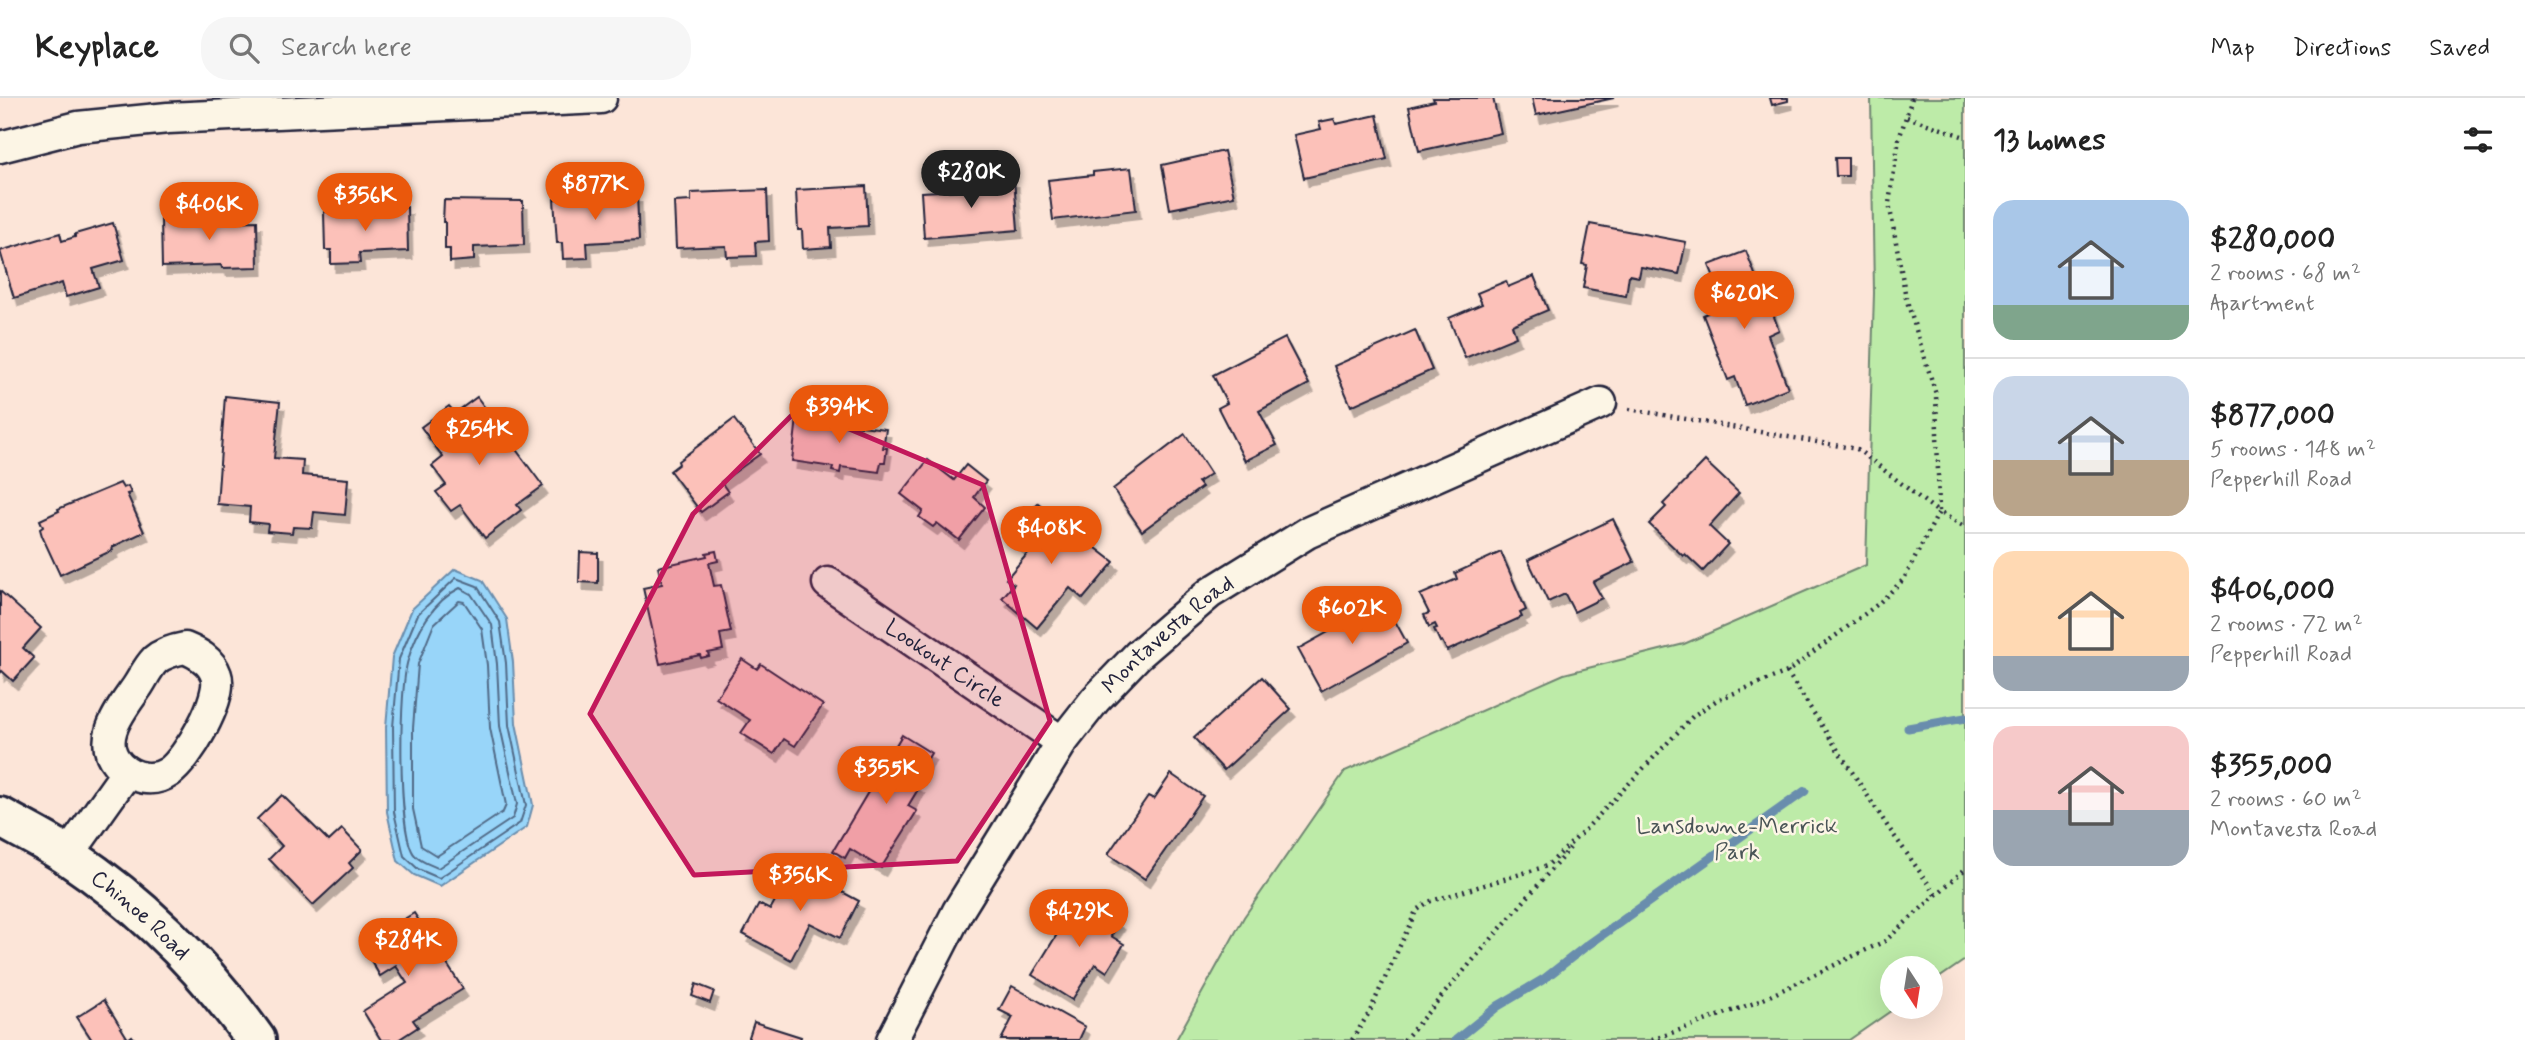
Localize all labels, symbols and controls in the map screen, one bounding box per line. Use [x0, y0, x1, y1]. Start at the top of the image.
search box [201, 17, 691, 80]
text: Keyplace [35, 26, 159, 70]
icon: search [225, 29, 263, 67]
text: Search here [281, 31, 412, 65]
text: Map [2211, 33, 2255, 64]
text: Directions [2293, 33, 2391, 64]
text: Saved [2429, 33, 2490, 64]
text: 13 homes [1993, 121, 2106, 160]
icon: filters [2459, 121, 2497, 159]
pin: $280K [922, 150, 1020, 210]
text: $280K [937, 158, 1005, 188]
pin: $877K [546, 162, 644, 222]
text: $877K [561, 170, 629, 200]
pin: $356K [316, 174, 414, 233]
text: $356K [333, 181, 397, 211]
pin: $406K [160, 183, 258, 242]
text: $406K [175, 190, 243, 220]
text: $280,000 [2210, 220, 2335, 259]
icon: home [2049, 228, 2133, 312]
text: 2 rooms · 68 m² [2210, 259, 2361, 289]
pin: $620K [1695, 272, 1793, 331]
text: $620K [1710, 279, 1778, 309]
text: Apartment [2210, 289, 2315, 319]
pin: $394K [790, 386, 888, 445]
text: $394K [805, 393, 873, 423]
text: $877,000 [2210, 396, 2335, 435]
icon: home [2049, 404, 2133, 488]
pin: $254K [430, 408, 528, 467]
text: $254K [446, 415, 512, 445]
text: 5 rooms · 148 m² [2210, 435, 2376, 465]
text: Pepperhill Road [2210, 465, 2352, 495]
pin: $408K [1002, 506, 1100, 566]
text: $408K [1017, 514, 1085, 544]
street label: Montavesta Road [1096, 569, 1240, 701]
text: $406,000 [2210, 571, 2335, 610]
icon: home [2049, 579, 2133, 663]
pin: $602K [1303, 587, 1401, 646]
text: $602K [1318, 594, 1386, 624]
text: 2 rooms · 72 m² [2210, 610, 2363, 640]
street label: Lookout Circle [878, 613, 1010, 716]
text: Pepperhill Road [2210, 640, 2352, 670]
pin: $355K [837, 746, 935, 806]
text: $355,000 [2210, 746, 2332, 785]
text: $355K [853, 754, 919, 784]
icon: home [2049, 754, 2133, 838]
text: 2 rooms · 60 m² [2210, 785, 2362, 815]
park label: Lansdowne-Merrick Park [1636, 812, 1838, 868]
text: Montavesta Road [2210, 815, 2377, 845]
pin: $356K [751, 854, 849, 913]
text: $356K [768, 861, 832, 891]
street label: Chinoe Road [84, 864, 196, 967]
pin: $429K [1030, 890, 1128, 949]
text: $429K [1045, 897, 1113, 927]
pin: $284K [359, 918, 457, 978]
text: $284K [374, 926, 442, 956]
north arrow [1880, 956, 1942, 1018]
map controls [1880, 956, 1943, 1019]

